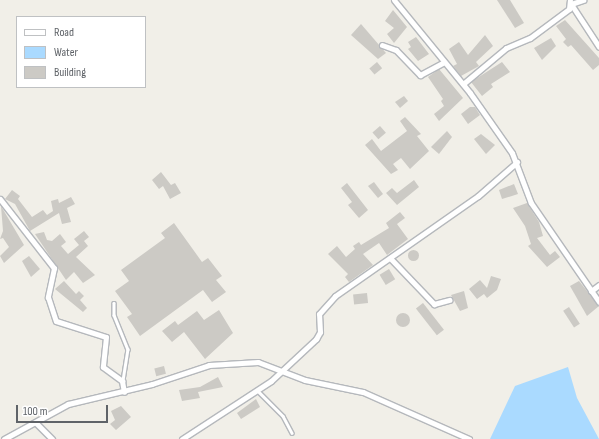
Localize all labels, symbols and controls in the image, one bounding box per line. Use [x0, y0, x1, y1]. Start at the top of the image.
legend [16, 16, 146, 88]
text: Road [54, 25, 74, 40]
text: Water [54, 45, 78, 60]
text: Building [54, 65, 86, 80]
scale bar [18, 397, 110, 423]
text: 100 m [23, 404, 48, 419]

